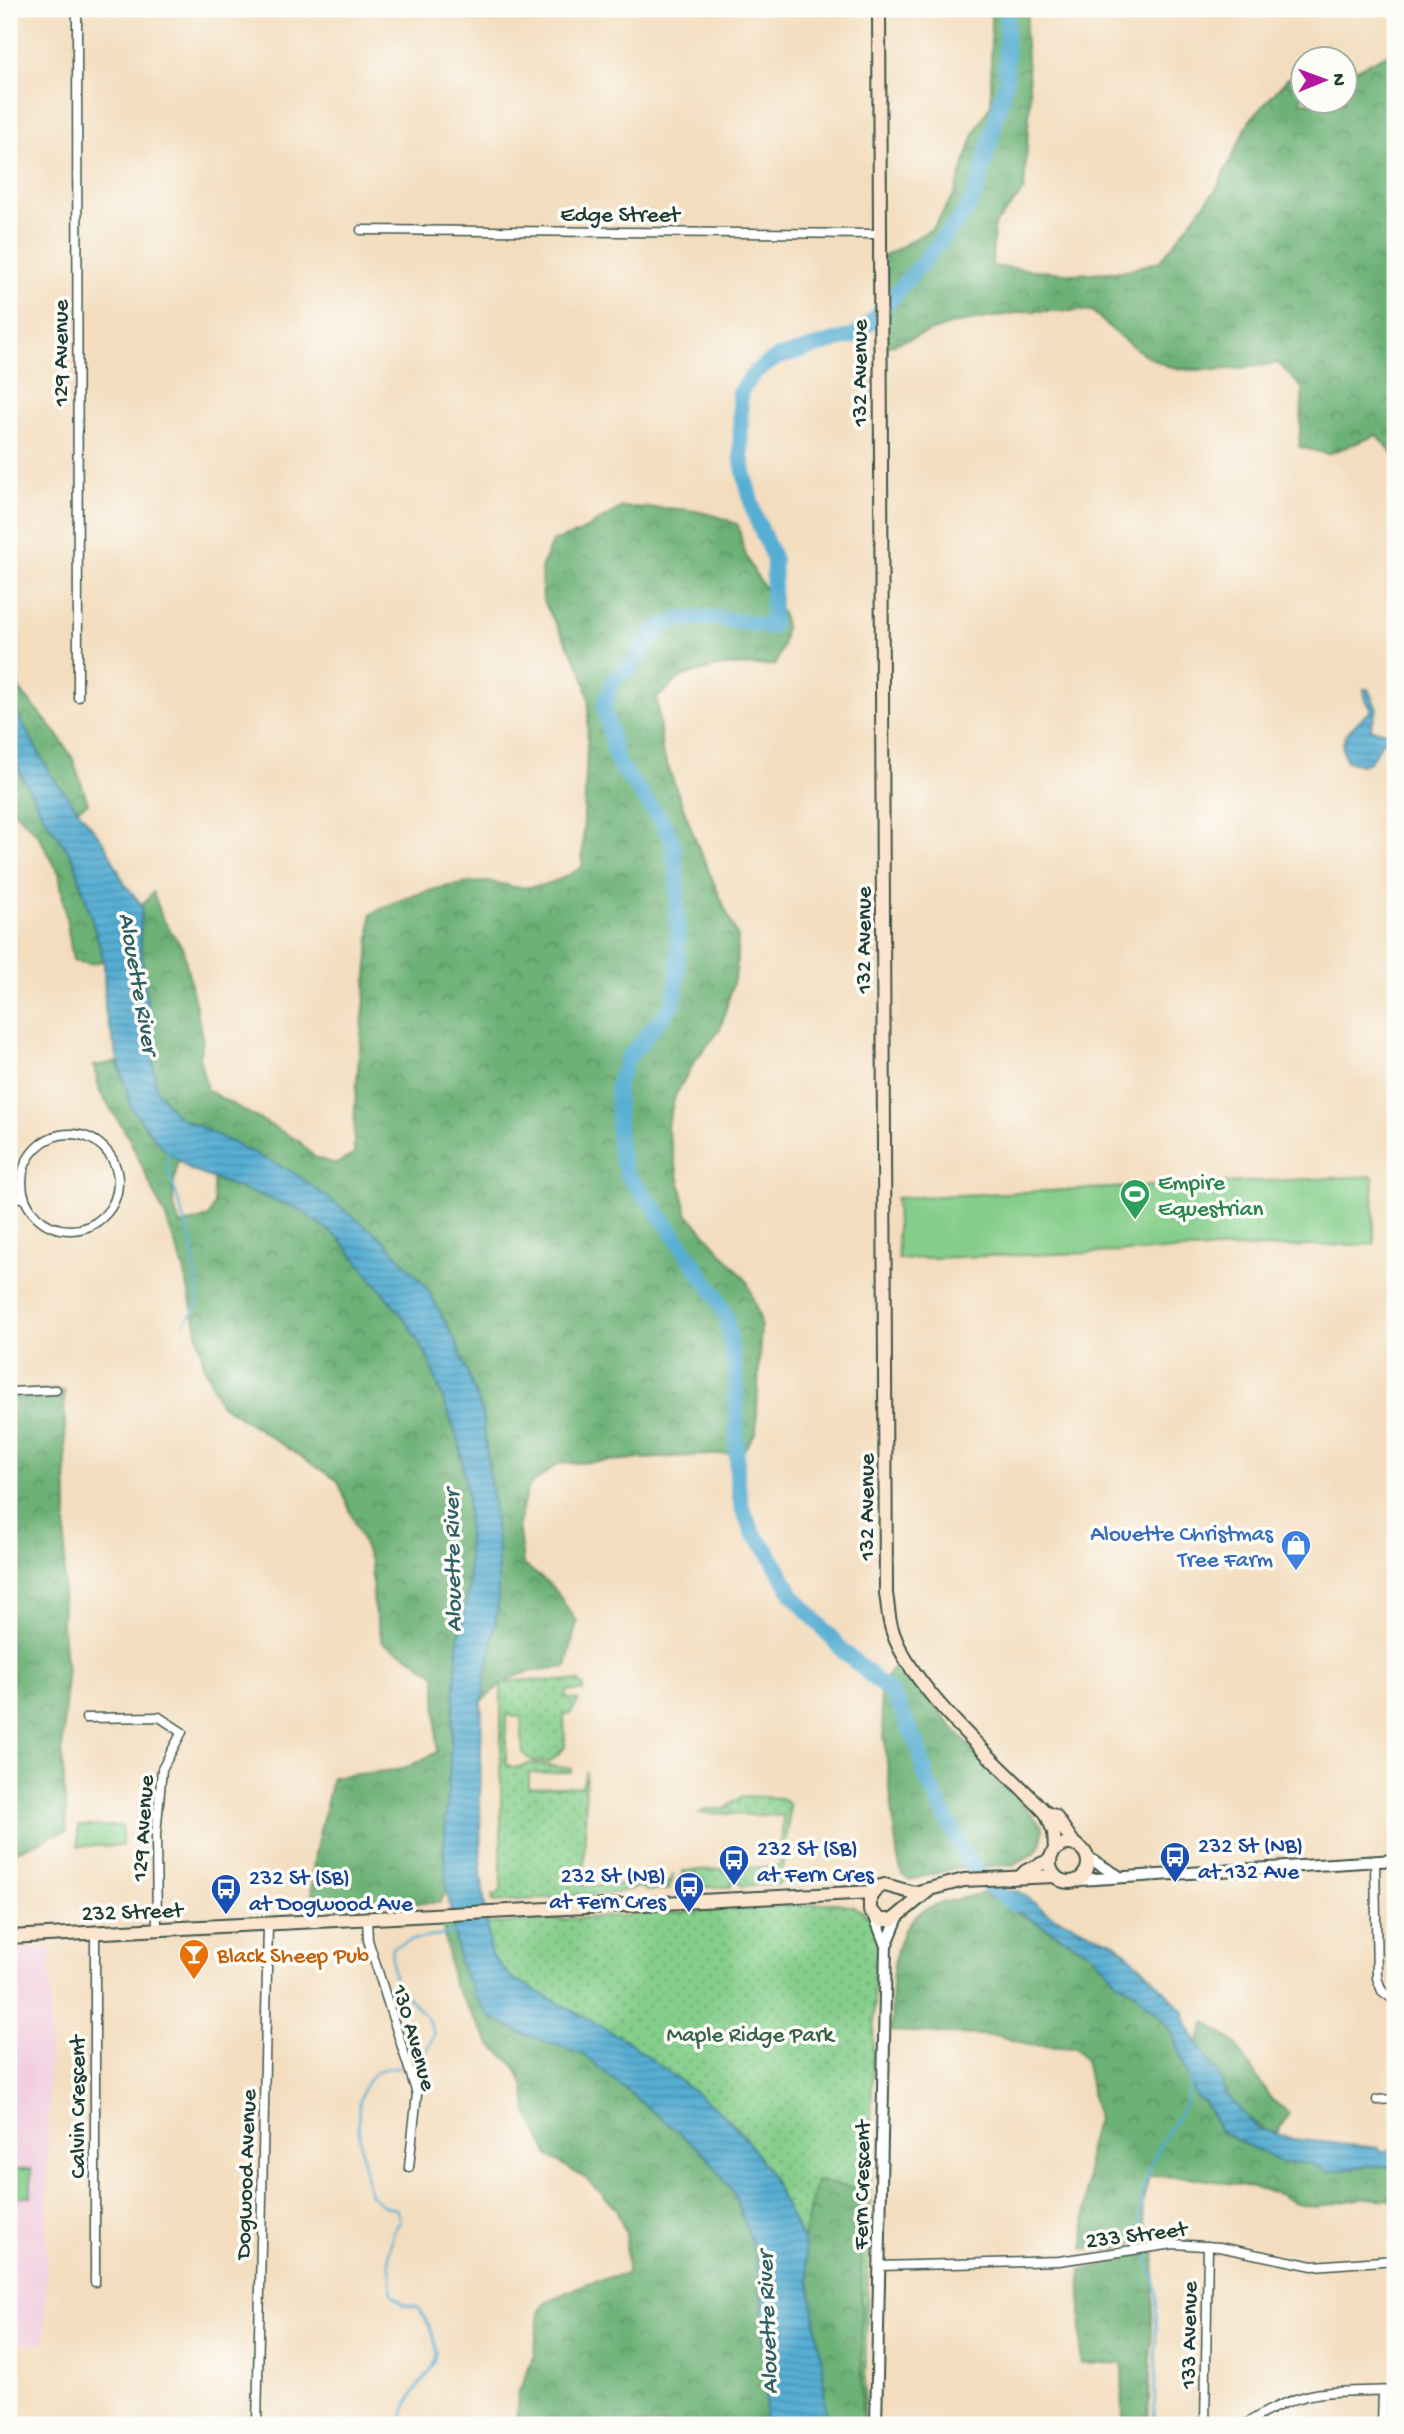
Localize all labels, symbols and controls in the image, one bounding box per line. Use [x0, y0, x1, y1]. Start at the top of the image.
north arrow [1288, 46, 1358, 116]
text: N [1326, 73, 1349, 86]
street label: Edge Street [560, 203, 681, 230]
street label: 129 Avenue [49, 299, 76, 407]
street label: 132 Avenue [848, 318, 875, 428]
street label: 132 Avenue [852, 885, 879, 995]
water label: Alouette River [110, 911, 164, 1061]
place label: Empire Equestrian [1158, 1171, 1264, 1224]
sports icon: Empire Equestrian [1118, 1177, 1152, 1221]
street label: 132 Avenue [855, 1452, 882, 1562]
water label: Alouette River [439, 1485, 470, 1632]
place label: Alouette Christmas Tree Farm [1090, 1522, 1274, 1575]
shop icon: Alouette Christmas Tree Farm [1279, 1528, 1313, 1572]
street label: 129 Avenue [127, 1773, 162, 1883]
place label: 232 St (NB) at 132 Ave [1198, 1834, 1303, 1887]
place label: 232 St (SB) at Fern Cres [757, 1837, 874, 1890]
bus stop icon: 232 St (NB) at 132 Ave [1158, 1840, 1192, 1884]
bus stop icon: 232 St (SB) at Fern Cres [717, 1843, 751, 1887]
place label: 232 St (NB) at Fern Cres [549, 1864, 667, 1917]
place label: 232 St (SB) at Dogwood Ave [249, 1866, 414, 1919]
bus stop icon: 232 St (NB) at Fern Cres [672, 1870, 706, 1914]
bus stop icon: 232 St (SB) at Dogwood Ave [209, 1872, 243, 1916]
street label: 232 Street [81, 1898, 185, 1929]
bar icon: Black Sheep Pub [177, 1937, 211, 1981]
place label: Black Sheep Pub [216, 1944, 369, 1971]
street label: 130 Avenue [384, 1981, 441, 2095]
park label: Maple Ridge Park [666, 2023, 836, 2050]
street label: Calvin Crescent [66, 2034, 93, 2178]
street label: Dogwood Avenue [231, 2088, 264, 2261]
street label: Fern Crescent [849, 2119, 878, 2251]
street label: 233 Street [1084, 2217, 1190, 2256]
water label: Alouette River [752, 2247, 786, 2395]
street label: 133 Avenue [1176, 2280, 1205, 2390]

